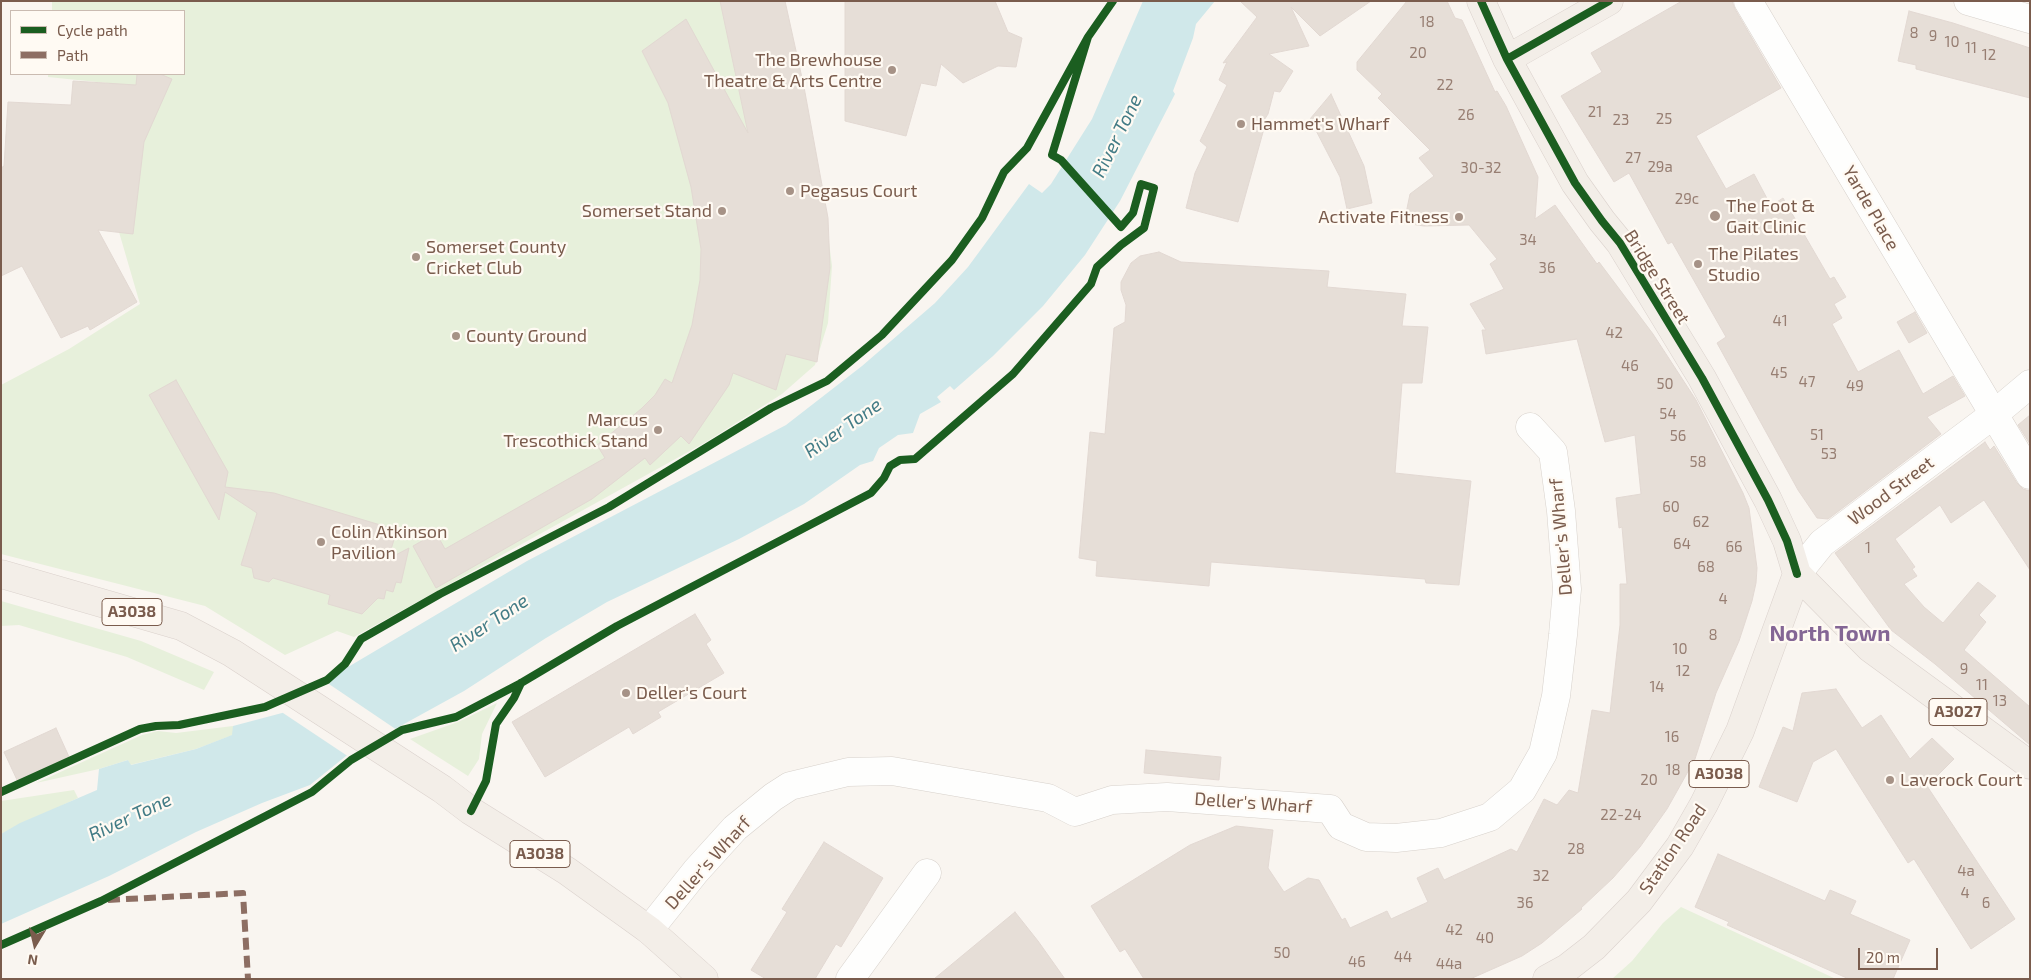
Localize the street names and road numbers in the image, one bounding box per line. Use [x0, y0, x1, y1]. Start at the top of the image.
street label: Yarde Place [1838, 162, 1904, 254]
street label: Bridge Street [1620, 226, 1694, 328]
street label: Wood Street [1844, 452, 1938, 530]
street label: Deller's Wharf [1545, 477, 1577, 597]
road number: A3038 [102, 598, 162, 626]
road number: A3027 [1929, 699, 1987, 726]
road number: A3038 [1689, 761, 1749, 788]
street label: Deller's Wharf [1194, 788, 1312, 818]
street label: Station Road [1635, 800, 1711, 898]
street label: Deller's Wharf [661, 812, 755, 914]
road number: A3038 [510, 841, 570, 868]

